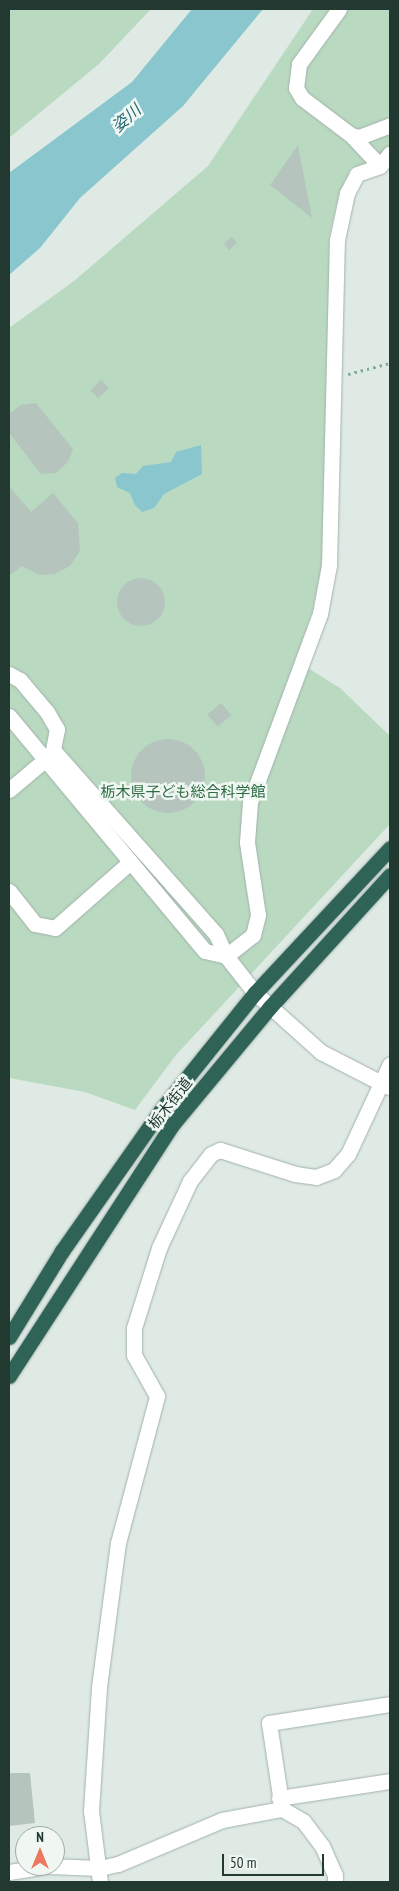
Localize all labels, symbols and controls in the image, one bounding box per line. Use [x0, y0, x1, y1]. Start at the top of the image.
water label: 姿川 [108, 100, 144, 136]
park label: 栃木県子ども総合科学館 [101, 783, 265, 801]
street label: 栃木街道 [144, 1074, 196, 1132]
north arrow [15, 1826, 65, 1876]
text: N [36, 1828, 44, 1846]
scale bar [224, 1844, 326, 1876]
text: 50 m [230, 1853, 256, 1872]

